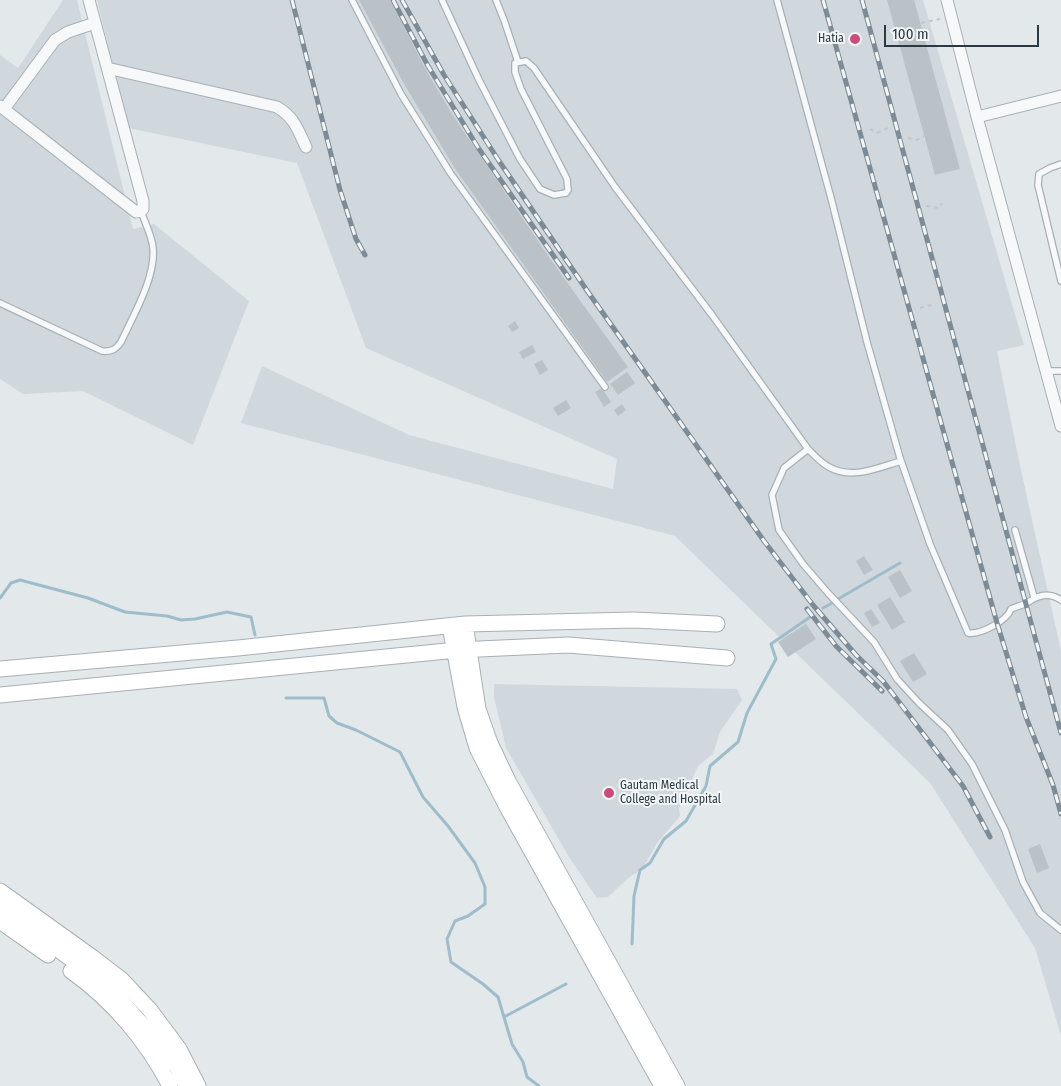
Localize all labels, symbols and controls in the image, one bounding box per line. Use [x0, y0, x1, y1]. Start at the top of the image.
scale bar [886, 15, 1041, 47]
text: 100 m [892, 25, 929, 43]
place label: Hatia [818, 32, 844, 46]
marker: Hatia [848, 32, 862, 46]
place label: Gautam Medical College and Hospital [620, 779, 721, 807]
marker: Gautam Medical College and Hospital [602, 786, 616, 800]

